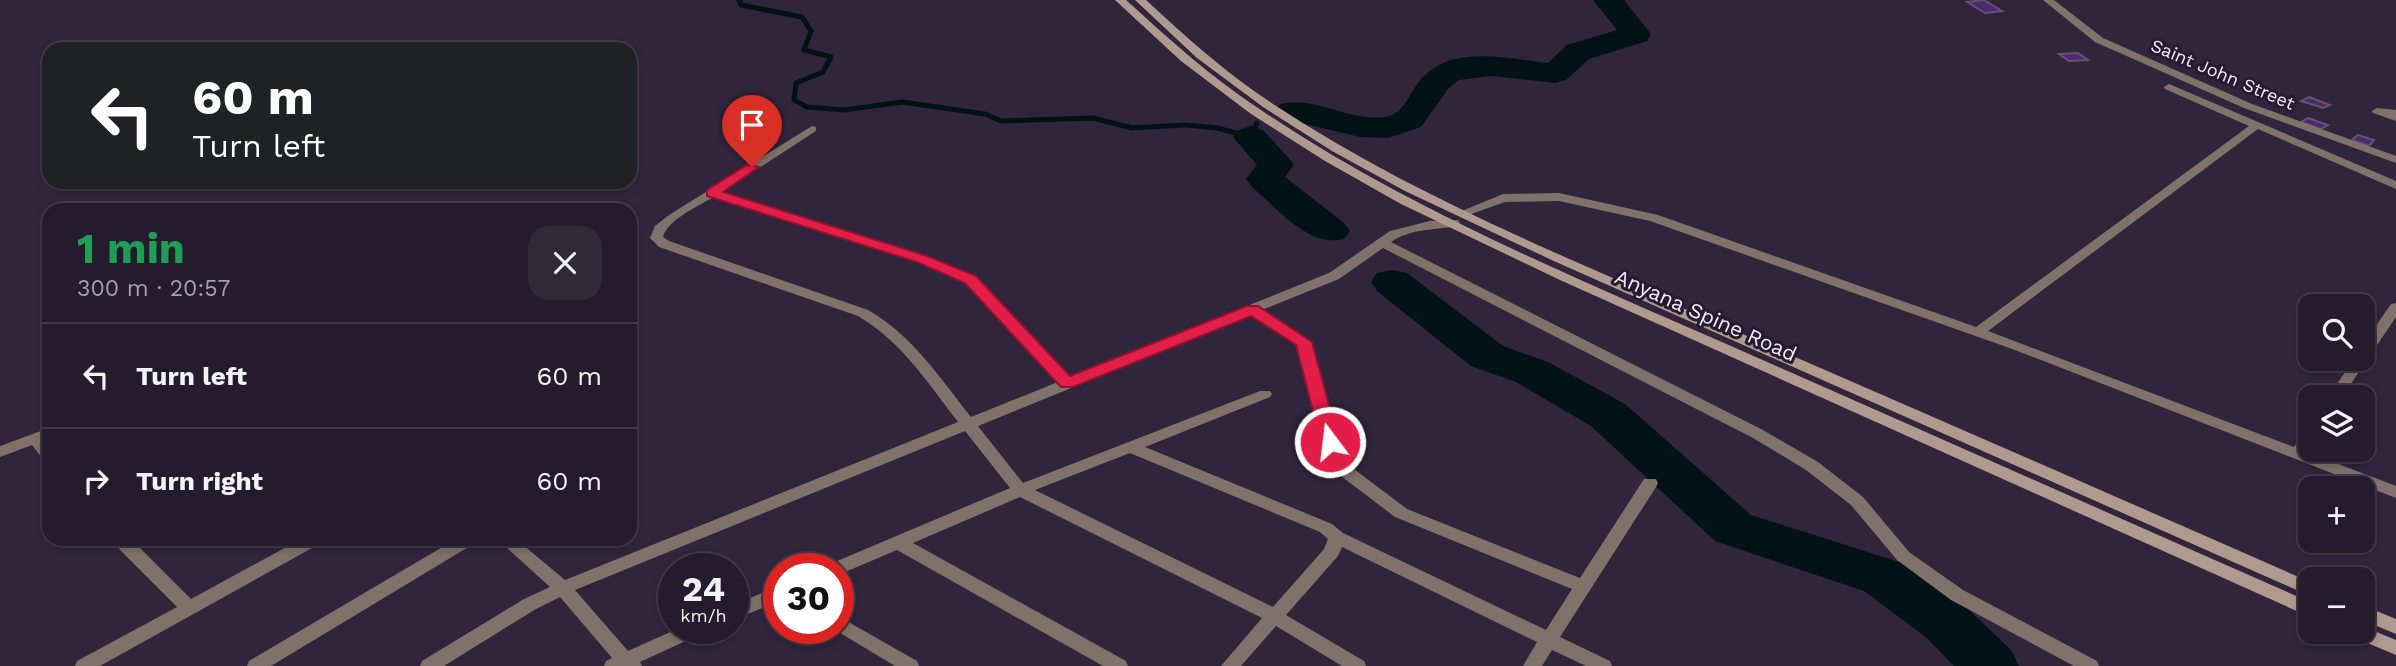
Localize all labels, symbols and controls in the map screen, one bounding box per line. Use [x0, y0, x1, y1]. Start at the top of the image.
street label: Saint John Street [2148, 34, 2298, 114]
text: 60 m [192, 68, 314, 126]
icon: left [77, 70, 168, 161]
pin [722, 95, 782, 167]
icon: arrive [733, 106, 771, 144]
text: Turn left [192, 127, 325, 165]
text: 1 min [77, 224, 185, 273]
button: close [528, 226, 602, 300]
street label: Anyana Spine Road [1611, 264, 1801, 366]
text: 300 m · 20:57 [77, 275, 230, 302]
map controls [2298, 294, 2375, 644]
button: search [2298, 294, 2375, 371]
icon: left [77, 357, 115, 395]
text: Turn left [136, 361, 247, 391]
text: 60 m [536, 361, 602, 391]
button: layers [2298, 385, 2375, 462]
position arrow [1293, 405, 1367, 479]
icon: right [77, 462, 115, 500]
text: Turn right [136, 466, 263, 496]
text: 60 m [536, 466, 602, 496]
button: + [2298, 476, 2375, 553]
speed limit sign: 30 [763, 553, 854, 644]
button: − [2298, 567, 2375, 644]
text: 24 [682, 568, 725, 610]
text: km/h [680, 605, 727, 626]

